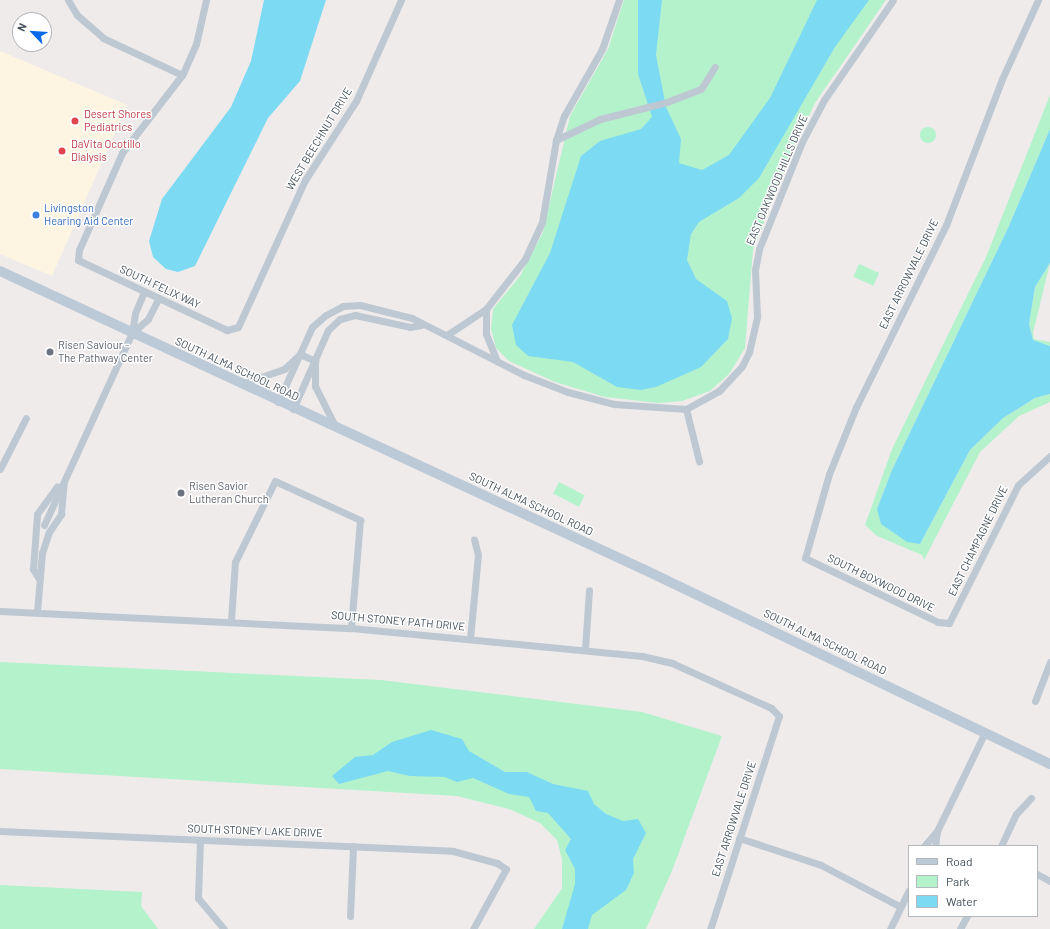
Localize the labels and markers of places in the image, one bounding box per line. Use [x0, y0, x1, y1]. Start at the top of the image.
place label: Desert Shores Pediatrics [84, 108, 151, 134]
marker: Desert Shores Pediatrics [69, 115, 81, 127]
place label: DaVita Ocotillo Dialysis [71, 138, 141, 164]
marker: DaVita Ocotillo Dialysis [56, 145, 68, 157]
place label: Livingston Hearing Aid Center [44, 202, 133, 228]
marker: Livingston Hearing Aid Center [31, 210, 41, 220]
place label: Risen Saviour - The Pathway Center [58, 339, 153, 365]
marker: Risen Saviour - The Pathway Center [45, 347, 55, 357]
place label: Risen Savior Lutheran Church [189, 480, 269, 506]
marker: Risen Savior Lutheran Church [176, 488, 186, 498]

